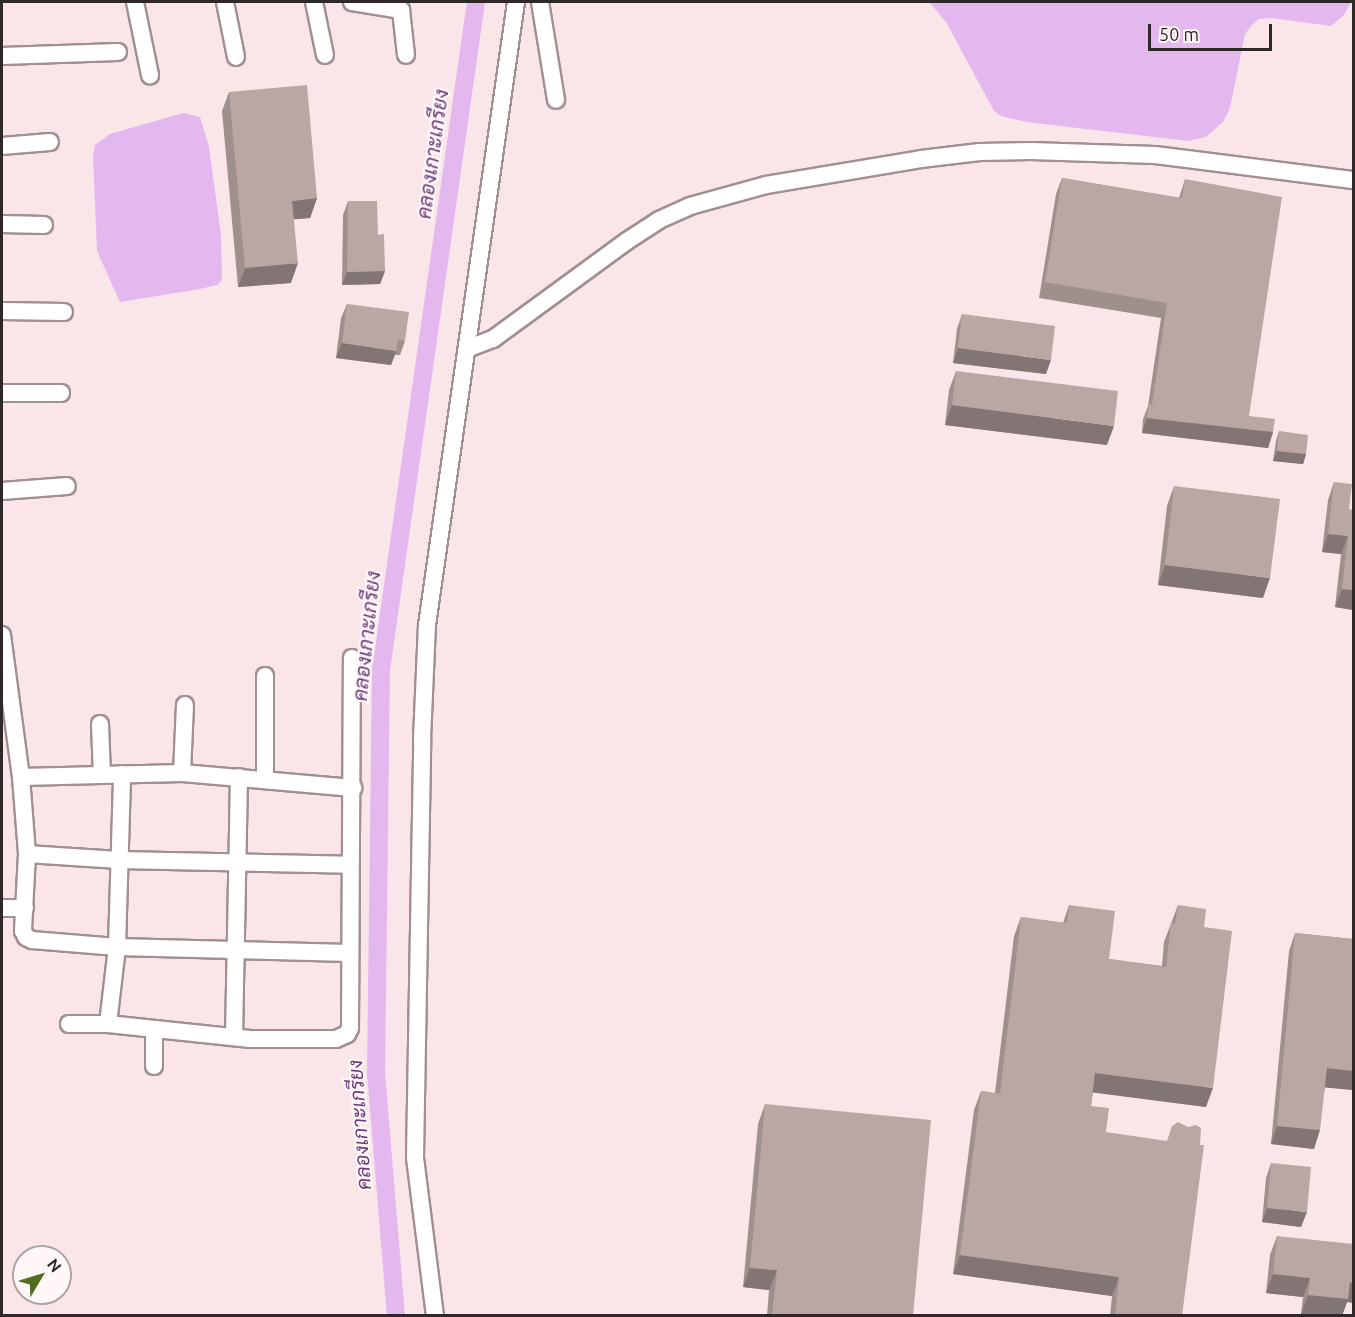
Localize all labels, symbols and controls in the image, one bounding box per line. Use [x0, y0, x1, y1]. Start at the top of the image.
scale bar [1151, 12, 1276, 50]
text: 50 m [1159, 24, 1199, 44]
water label: คลองเกาะเกรียง [411, 88, 453, 220]
water label: คลองเกาะเกรียง [347, 570, 385, 702]
water label: คลองเกาะเกรียง [342, 1059, 376, 1191]
north arrow [12, 1245, 72, 1305]
text: N [44, 1255, 65, 1275]

